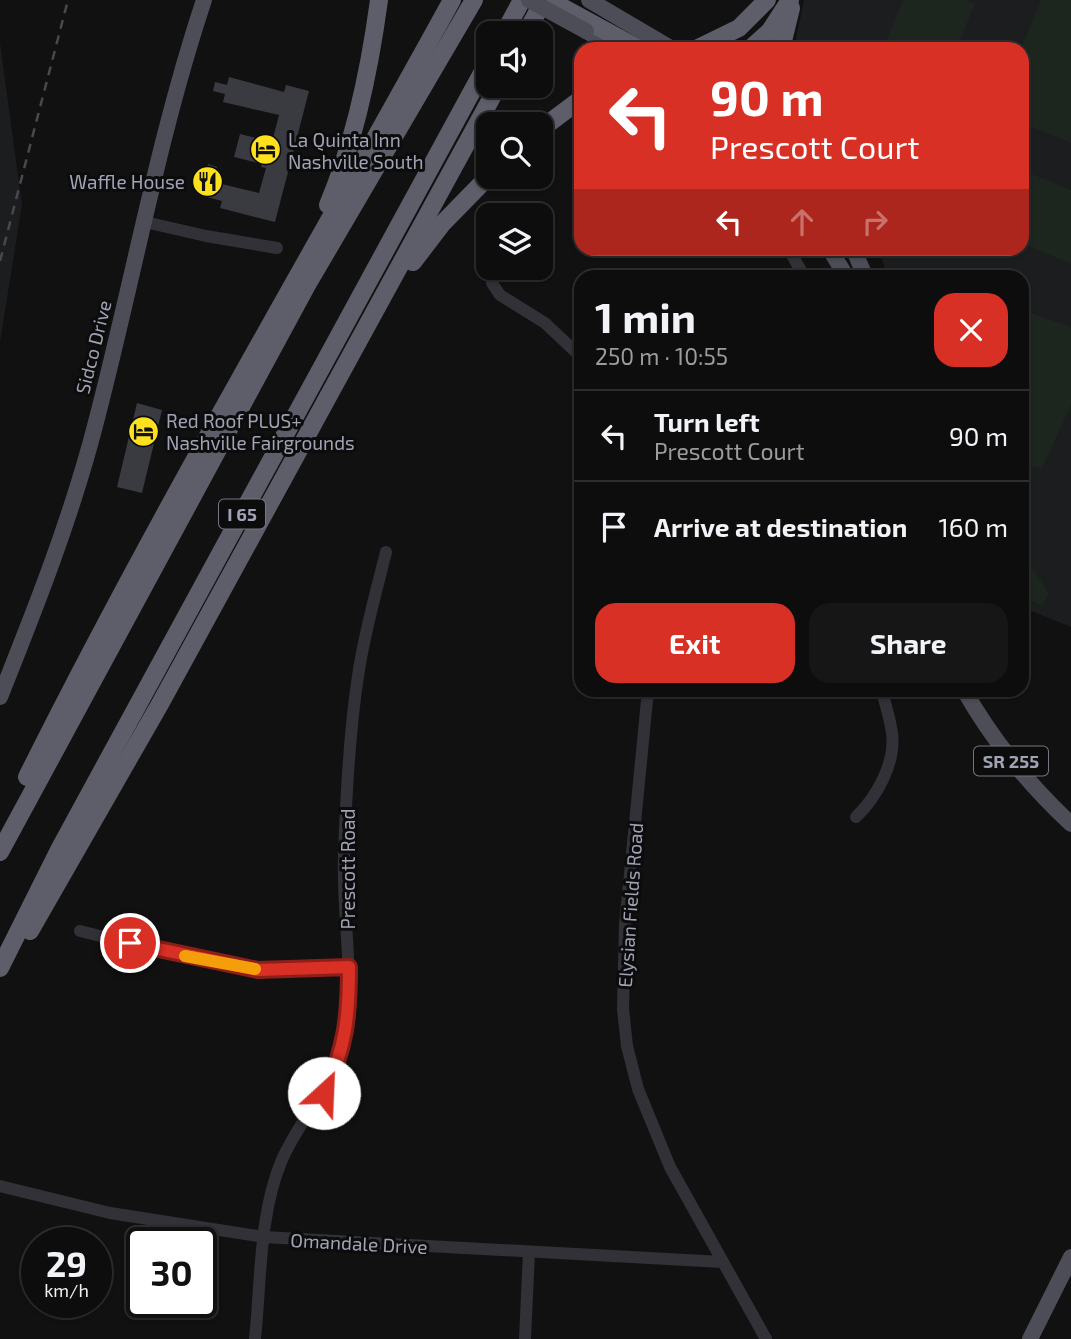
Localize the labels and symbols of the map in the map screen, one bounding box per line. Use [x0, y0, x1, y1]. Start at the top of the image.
place label: La Quinta Inn Nashville South [288, 128, 424, 173]
hotel icon: La Quinta Inn Nashville South [248, 133, 282, 167]
restaurant icon: Waffle House [191, 164, 225, 198]
place label: Waffle House [69, 170, 185, 193]
street label: Sidco Drive [70, 298, 116, 396]
place label: Red Roof PLUS+ Nashville Fairgrounds [166, 409, 355, 454]
hotel icon: Red Roof PLUS+ Nashville Fairgrounds [126, 414, 160, 448]
road number: I 65 [219, 500, 265, 528]
road number: SR 255 [974, 746, 1048, 776]
street label: Prescott Road [336, 809, 359, 929]
street label: Elysian Fields Road [613, 822, 647, 988]
pin [100, 913, 160, 973]
position arrow [287, 1056, 361, 1130]
speed limit sign: 30 [126, 1227, 217, 1318]
street label: Omandale Drive [290, 1228, 428, 1258]

